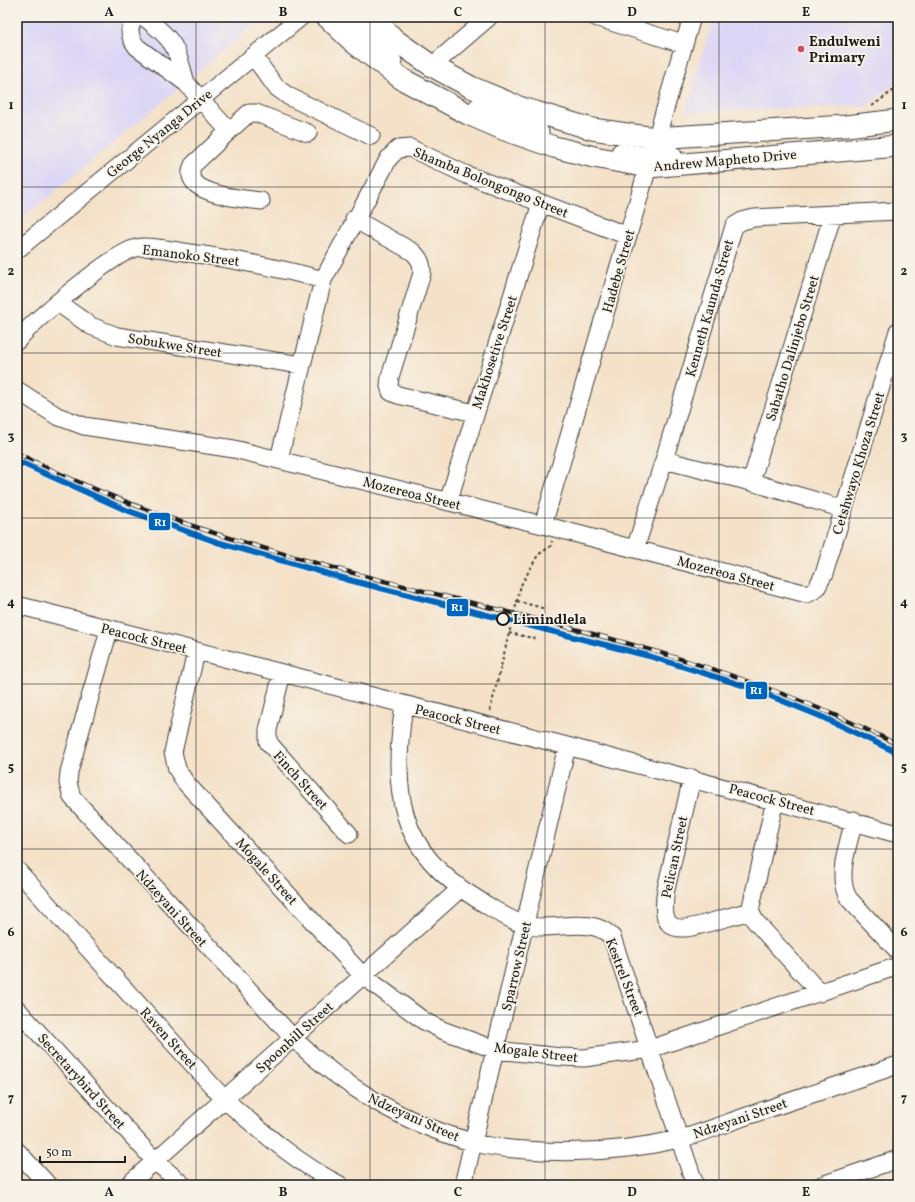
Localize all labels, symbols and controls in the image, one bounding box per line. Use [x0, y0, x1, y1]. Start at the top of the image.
text: A [104, 4, 114, 22]
text: B [279, 4, 288, 22]
text: C [454, 4, 462, 22]
text: D [627, 4, 637, 22]
text: E [802, 4, 810, 22]
place label: Endulweni Primary [809, 33, 881, 68]
marker: Endulweni Primary [796, 44, 806, 54]
street label: George Nyanga Drive [103, 85, 217, 183]
text: 1 [8, 97, 14, 115]
text: 1 [901, 97, 907, 115]
street label: Shamba Bolongongo Street [410, 143, 571, 223]
street label: Andrew Mapheto Drive [653, 146, 798, 177]
street label: Hadebe Street [598, 227, 640, 315]
street label: Kenneth Kaunda Street [682, 237, 739, 379]
street label: Emanoko Street [141, 241, 241, 272]
text: 2 [8, 263, 15, 281]
text: 2 [901, 263, 908, 281]
street label: Sabatho Dalinjebo Street [762, 273, 825, 424]
street label: Makhosetive Street [468, 293, 523, 412]
street label: Sobukwe Street [126, 330, 223, 363]
street label: Cetshwayo Khoza Street [829, 390, 890, 537]
text: 3 [8, 428, 15, 446]
text: 3 [901, 428, 908, 446]
street label: Mozereoa Street [361, 473, 463, 516]
line badge: R1 [148, 512, 171, 531]
text: R1 [154, 516, 166, 531]
street label: Mozereoa Street [675, 552, 777, 597]
text: 4 [7, 594, 15, 612]
text: 4 [900, 594, 908, 612]
line badge: R1 [446, 598, 469, 617]
text: R1 [451, 601, 463, 616]
place label: Limindlela [513, 611, 587, 630]
marker: Limindlela [496, 612, 510, 626]
street label: Peacock Street [99, 620, 189, 659]
line badge: R1 [745, 681, 768, 700]
text: R1 [750, 684, 762, 699]
street label: Peacock Street [413, 701, 503, 740]
street label: Finch Street [268, 747, 332, 815]
text: 5 [8, 759, 14, 777]
text: 5 [901, 759, 907, 777]
street label: Peacock Street [727, 780, 817, 821]
street label: Pelican Street [657, 814, 694, 900]
street label: Mogale Street [231, 834, 301, 910]
street label: Ndzeyani Street [131, 866, 211, 952]
street label: Sparrow Street [498, 919, 537, 1013]
text: 6 [7, 924, 15, 942]
text: 6 [900, 924, 908, 942]
street label: Kestrel Street [600, 936, 647, 1020]
street label: Spoonbill Street [252, 998, 338, 1078]
street label: Raven Street [135, 1004, 201, 1074]
street label: Secretarybird Street [32, 1030, 129, 1134]
street label: Mogale Street [493, 1039, 579, 1068]
text: 7 [8, 1090, 14, 1108]
street label: Ndzeyani Street [365, 1090, 462, 1147]
text: 7 [901, 1090, 907, 1108]
street label: Ndzeyani Street [691, 1094, 790, 1144]
scale bar [40, 1138, 125, 1164]
text: 50 m [46, 1145, 72, 1161]
text: A [104, 1184, 114, 1202]
text: B [279, 1184, 288, 1202]
text: C [454, 1184, 462, 1202]
text: D [627, 1184, 637, 1202]
text: E [802, 1184, 810, 1202]

